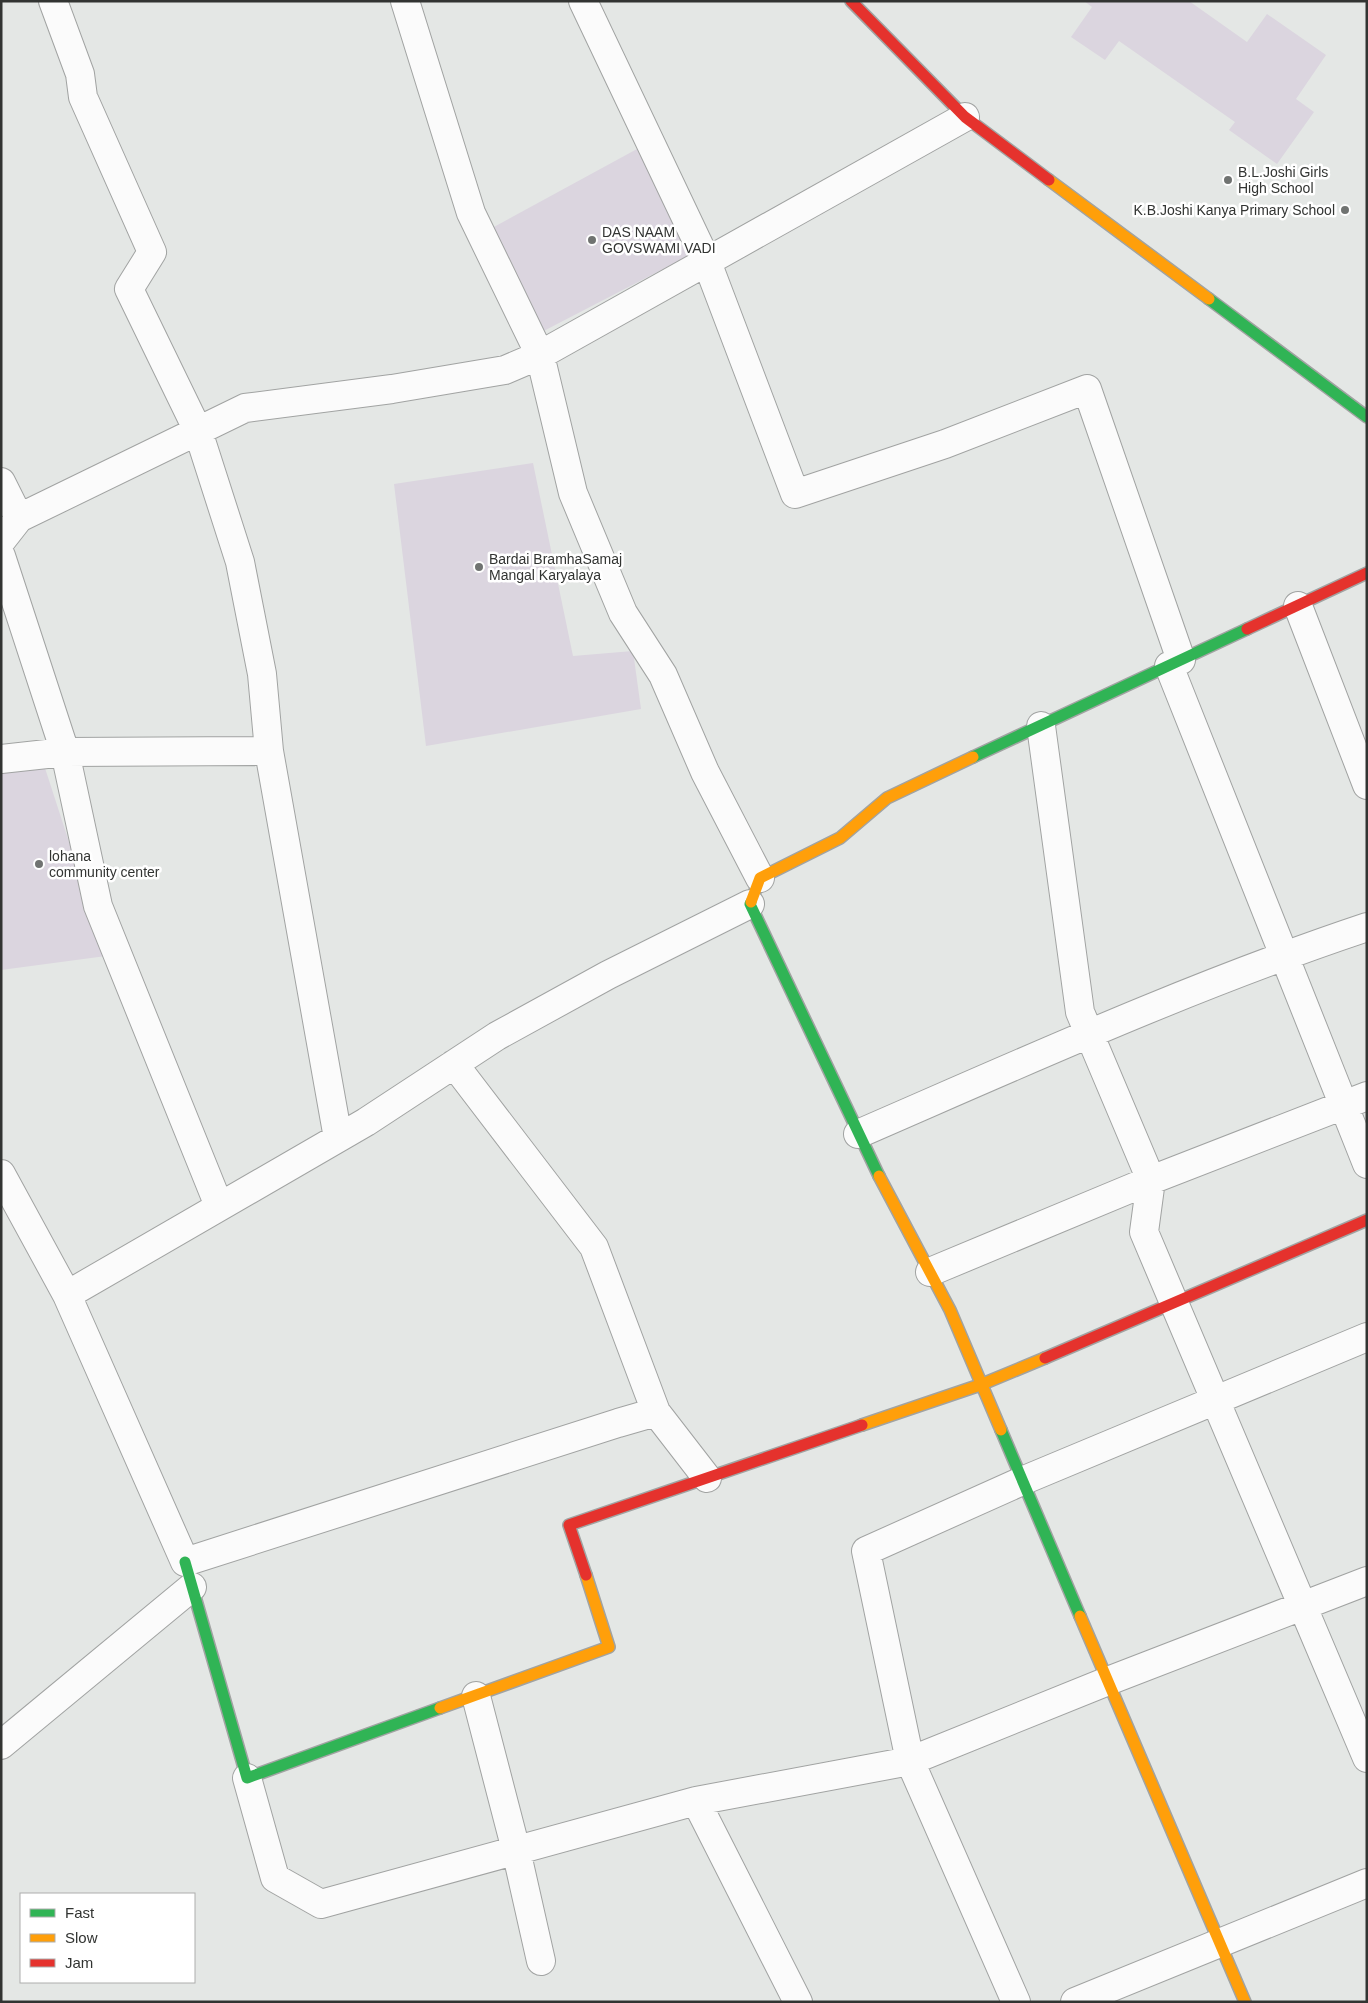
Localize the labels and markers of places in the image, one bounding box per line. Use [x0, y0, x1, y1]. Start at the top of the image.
place label: B.L.Joshi Girls High School [1238, 164, 1328, 196]
marker: B.L.Joshi Girls High School [1222, 174, 1234, 186]
place label: K.B.Joshi Kanya Primary School [1133, 202, 1335, 218]
marker: K.B.Joshi Kanya Primary School [1339, 204, 1351, 216]
place label: DAS NAAM GOVSWAMI VADI [602, 224, 716, 256]
marker: DAS NAAM GOVSWAMI VADI [586, 234, 598, 246]
place label: Bardai BramhaSamaj Mangal Karyalaya [489, 551, 622, 583]
marker: Bardai BramhaSamaj Mangal Karyalaya [473, 561, 485, 573]
place label: lohana community center [49, 848, 160, 880]
marker: lohana community center [33, 858, 45, 870]

